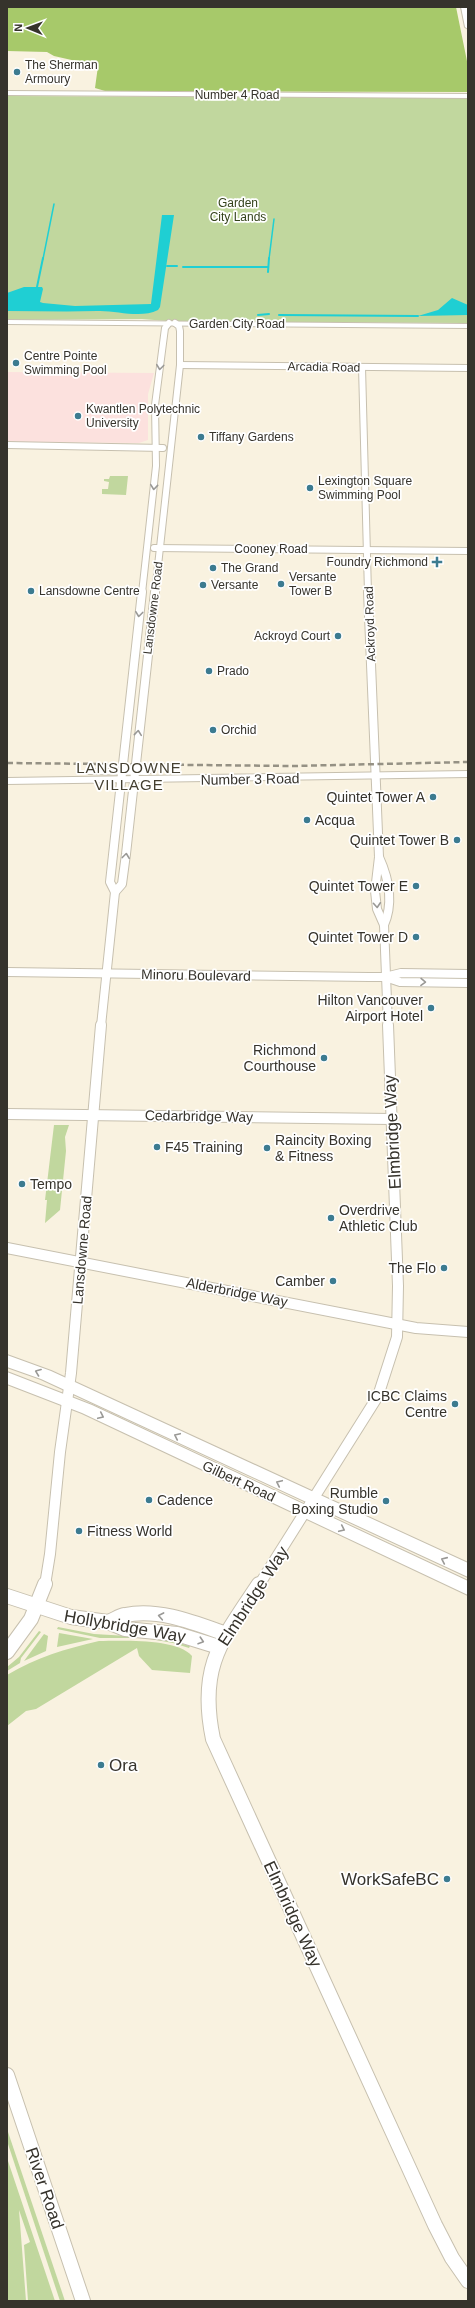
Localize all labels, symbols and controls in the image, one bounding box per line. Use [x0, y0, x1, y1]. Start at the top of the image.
north arrow [8, 8, 48, 48]
text: N [12, 24, 24, 32]
place label: The Sherman Armoury [25, 58, 98, 86]
marker: The Sherman Armoury [12, 67, 22, 77]
street label: Number 4 Road [195, 88, 279, 102]
park label: Garden City Lands [210, 196, 266, 224]
street label: Garden City Road [189, 317, 285, 331]
place label: Centre Pointe Swimming Pool [24, 349, 107, 377]
marker: Centre Pointe Swimming Pool [11, 358, 21, 368]
street label: Arcadia Road [288, 359, 360, 375]
one-way arrow [156, 364, 165, 370]
place label: Kwantlen Polytechnic University [86, 402, 200, 430]
marker: Kwantlen Polytechnic University [73, 411, 83, 421]
place label: Tiffany Gardens [209, 430, 294, 444]
marker: Tiffany Gardens [196, 432, 206, 442]
place label: Lexington Square Swimming Pool [318, 474, 412, 502]
marker: Lexington Square Swimming Pool [305, 483, 315, 493]
one-way arrow [149, 484, 158, 490]
street label: Cooney Road [234, 542, 308, 556]
place label: Foundry Richmond [327, 555, 428, 569]
marker: Foundry Richmond [431, 556, 443, 568]
street label: Lansdowne Road [140, 561, 166, 655]
place label: The Grand [221, 561, 278, 575]
marker: The Grand [208, 563, 218, 573]
place label: Versante Tower B [289, 570, 337, 598]
place label: Versante [211, 578, 259, 592]
marker: Versante Tower B [276, 579, 286, 589]
marker: Versante [198, 580, 208, 590]
place label: Lansdowne Centre [39, 584, 140, 598]
marker: Lansdowne Centre [26, 586, 36, 596]
street label: Ackroyd Road [362, 586, 378, 662]
one-way arrow [135, 611, 144, 617]
place label: Ackroyd Court [254, 629, 331, 643]
marker: Ackroyd Court [333, 631, 343, 641]
place label: Prado [217, 664, 249, 678]
marker: Prado [204, 666, 214, 676]
place label: Orchid [221, 723, 256, 737]
marker: Orchid [208, 725, 218, 735]
one-way arrow [134, 730, 143, 736]
district label: LANSDOWNE VILLAGE [76, 759, 182, 793]
street label: Number 3 Road [200, 770, 300, 788]
place label: Quintet Tower A [326, 789, 426, 805]
marker: Quintet Tower A [428, 792, 438, 802]
place label: Acqua [315, 812, 355, 828]
marker: Acqua [302, 815, 312, 825]
place label: Quintet Tower B [350, 832, 449, 848]
marker: Quintet Tower B [452, 835, 462, 845]
one-way arrow [121, 853, 130, 859]
place label: Quintet Tower E [309, 878, 408, 894]
marker: Quintet Tower E [411, 881, 421, 891]
one-way arrow [373, 902, 382, 908]
place label: Quintet Tower D [308, 929, 408, 945]
marker: Quintet Tower D [411, 932, 421, 942]
street label: Minoru Boulevard [141, 966, 251, 984]
one-way arrow [420, 978, 426, 986]
place label: Hilton Vancouver Airport Hotel [317, 992, 423, 1024]
marker: Hilton Vancouver Airport Hotel [426, 1003, 436, 1013]
place label: Richmond Courthouse [244, 1042, 316, 1074]
marker: Richmond Courthouse [319, 1053, 329, 1063]
street label: Elmbridge Way [380, 1074, 405, 1190]
street label: Cedarbridge Way [145, 1107, 253, 1125]
place label: Raincity Boxing & Fitness [275, 1132, 372, 1164]
place label: F45 Training [165, 1139, 243, 1155]
marker: F45 Training [152, 1142, 162, 1152]
marker: Raincity Boxing & Fitness [262, 1143, 272, 1153]
place label: Tempo [30, 1176, 72, 1192]
marker: Tempo [17, 1179, 27, 1189]
street label: Lansdowne Road [69, 1195, 95, 1305]
place label: Overdrive Athletic Club [339, 1202, 418, 1234]
marker: Overdrive Athletic Club [326, 1213, 336, 1223]
place label: The Flo [389, 1260, 436, 1276]
marker: The Flo [439, 1263, 449, 1273]
place label: Camber [275, 1273, 325, 1289]
street label: Alderbridge Way [185, 1274, 289, 1310]
marker: Camber [328, 1276, 338, 1286]
one-way arrow [35, 1369, 42, 1377]
place label: ICBC Claims Centre [367, 1388, 447, 1420]
marker: ICBC Claims Centre [450, 1399, 460, 1409]
one-way arrow [97, 1411, 105, 1419]
one-way arrow [174, 1433, 182, 1441]
street label: Gilbert Road [200, 1457, 278, 1505]
one-way arrow [276, 1480, 283, 1488]
place label: Rumble Boxing Studio [292, 1485, 378, 1517]
place label: Cadence [157, 1492, 213, 1508]
marker: Cadence [144, 1495, 154, 1505]
marker: Rumble Boxing Studio [381, 1496, 391, 1506]
place label: Fitness World [87, 1523, 172, 1539]
one-way arrow [337, 1524, 345, 1532]
marker: Fitness World [74, 1526, 84, 1536]
street label: Elmbridge Way [214, 1543, 293, 1650]
one-way arrow [441, 1556, 448, 1564]
street label: Hollybridge Way [63, 1606, 188, 1647]
one-way arrow [158, 1612, 164, 1621]
one-way arrow [197, 1636, 204, 1644]
place label: Ora [109, 1756, 138, 1775]
marker: Ora [96, 1760, 106, 1770]
street label: Elmbridge Way [260, 1858, 326, 1971]
place label: WorkSafeBC [341, 1870, 439, 1889]
marker: WorkSafeBC [442, 1874, 452, 1884]
street label: River Road [22, 2145, 67, 2231]

